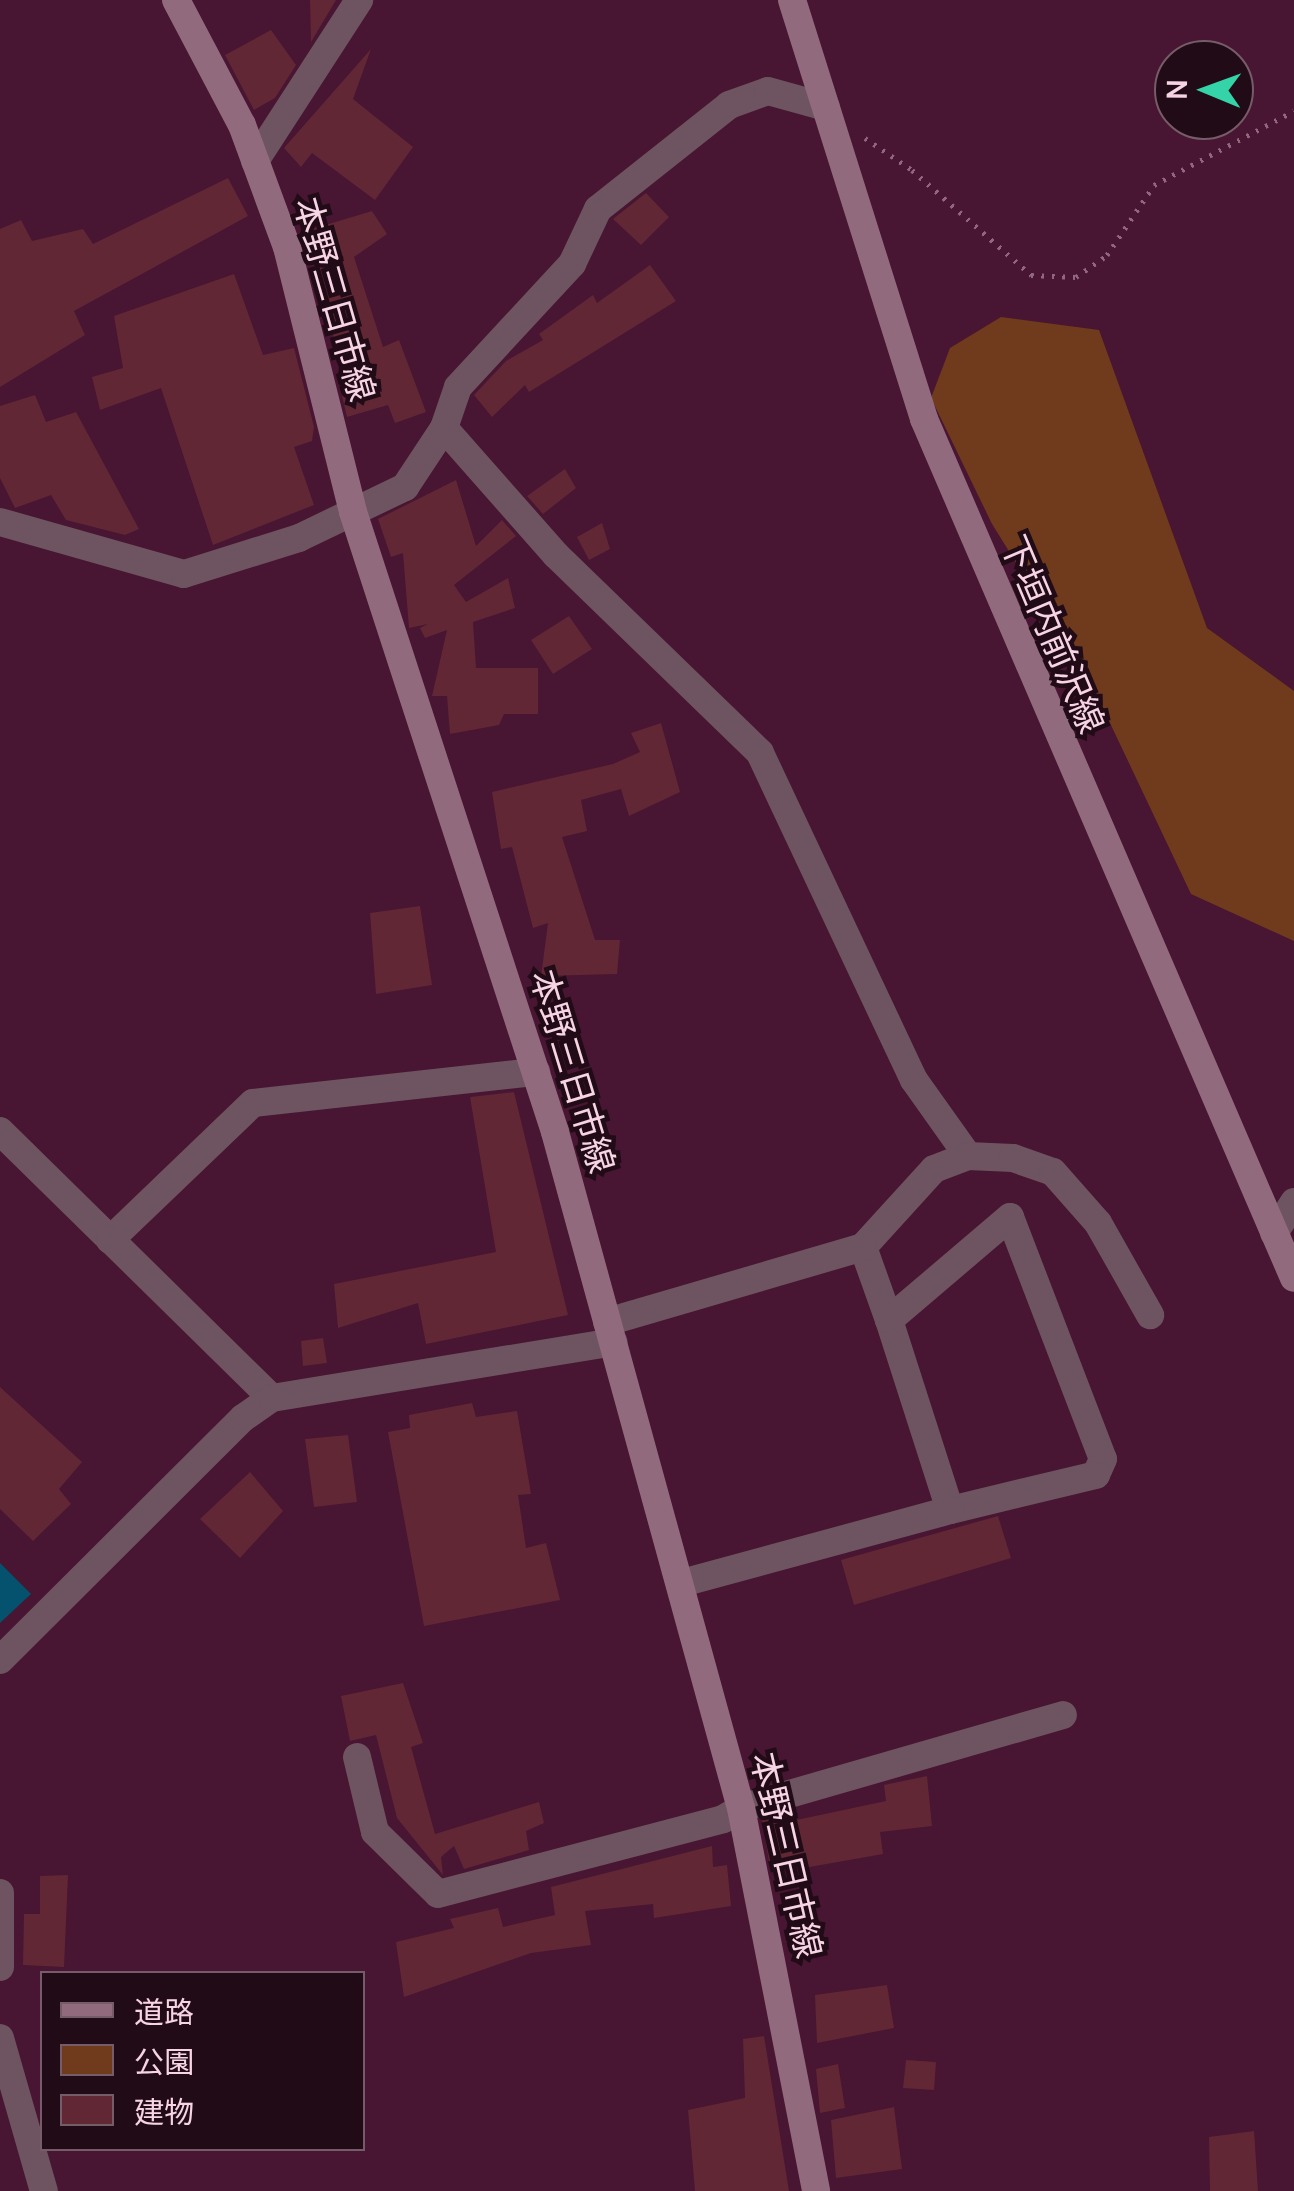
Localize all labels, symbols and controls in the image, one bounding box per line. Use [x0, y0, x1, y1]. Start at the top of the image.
north arrow [1154, 40, 1254, 140]
text: N [1157, 79, 1195, 100]
street label: 本野三日市線 [286, 192, 384, 406]
street label: 下垣内前沢線 [993, 529, 1113, 739]
street label: 本野三日市線 [522, 964, 624, 1178]
street label: 本野三日市線 [743, 1748, 831, 1962]
legend [40, 1971, 365, 2151]
text: 道路 [134, 1991, 194, 2032]
text: 公園 [134, 2041, 194, 2082]
text: 建物 [134, 2091, 194, 2132]

